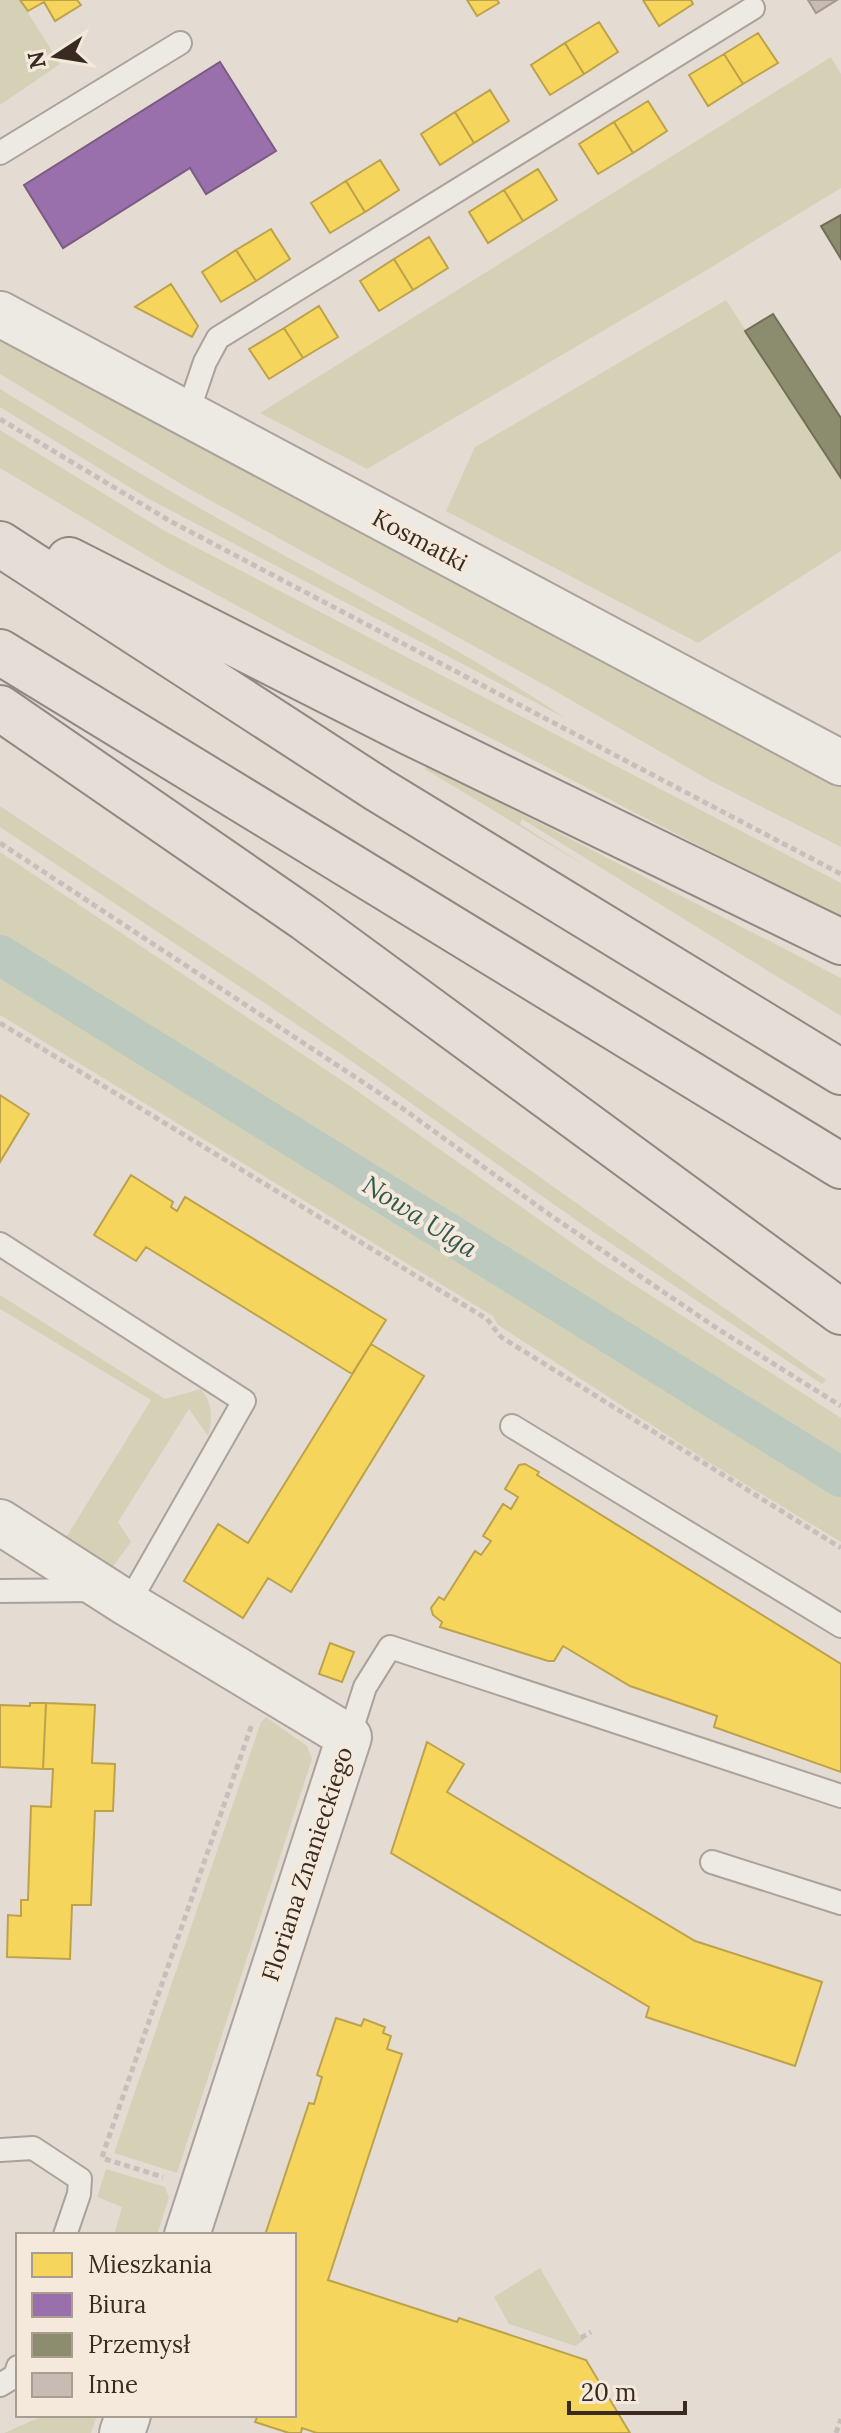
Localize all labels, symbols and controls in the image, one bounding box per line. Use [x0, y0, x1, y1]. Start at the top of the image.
north arrow [16, 16, 96, 96]
text: N [21, 49, 52, 71]
street label: Kosmatki [367, 502, 473, 578]
water label: Nowa Ulga [356, 1168, 484, 1265]
street label: Floriana Znanieckiego [254, 1743, 360, 1985]
legend [16, 2233, 296, 2417]
text: Mieszkania [88, 2249, 212, 2280]
text: Biura [88, 2289, 146, 2320]
text: Przemysł [88, 2329, 191, 2360]
scale bar [569, 2365, 685, 2415]
text: Inne [88, 2369, 138, 2400]
text: 20 m [581, 2377, 637, 2408]

